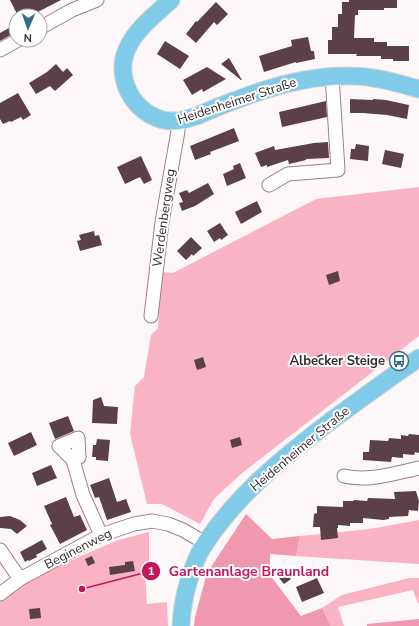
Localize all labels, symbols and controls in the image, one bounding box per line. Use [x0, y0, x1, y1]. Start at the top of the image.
north arrow [8, 8, 48, 48]
text: N [23, 30, 32, 45]
street label: Heidenheimer Straße [175, 73, 299, 129]
street label: Werdenbergweg [148, 168, 180, 268]
bus stop icon: Albecker Steige [388, 350, 410, 372]
place label: Albecker Steige [289, 352, 385, 370]
street label: Heidenheimer Straße [247, 402, 353, 496]
street label: Beginenweg [41, 524, 115, 574]
callout: Gartenanlage Braunland [141, 558, 337, 584]
text: Gartenanlage Braunland [169, 562, 329, 581]
text: 1 [147, 563, 155, 579]

